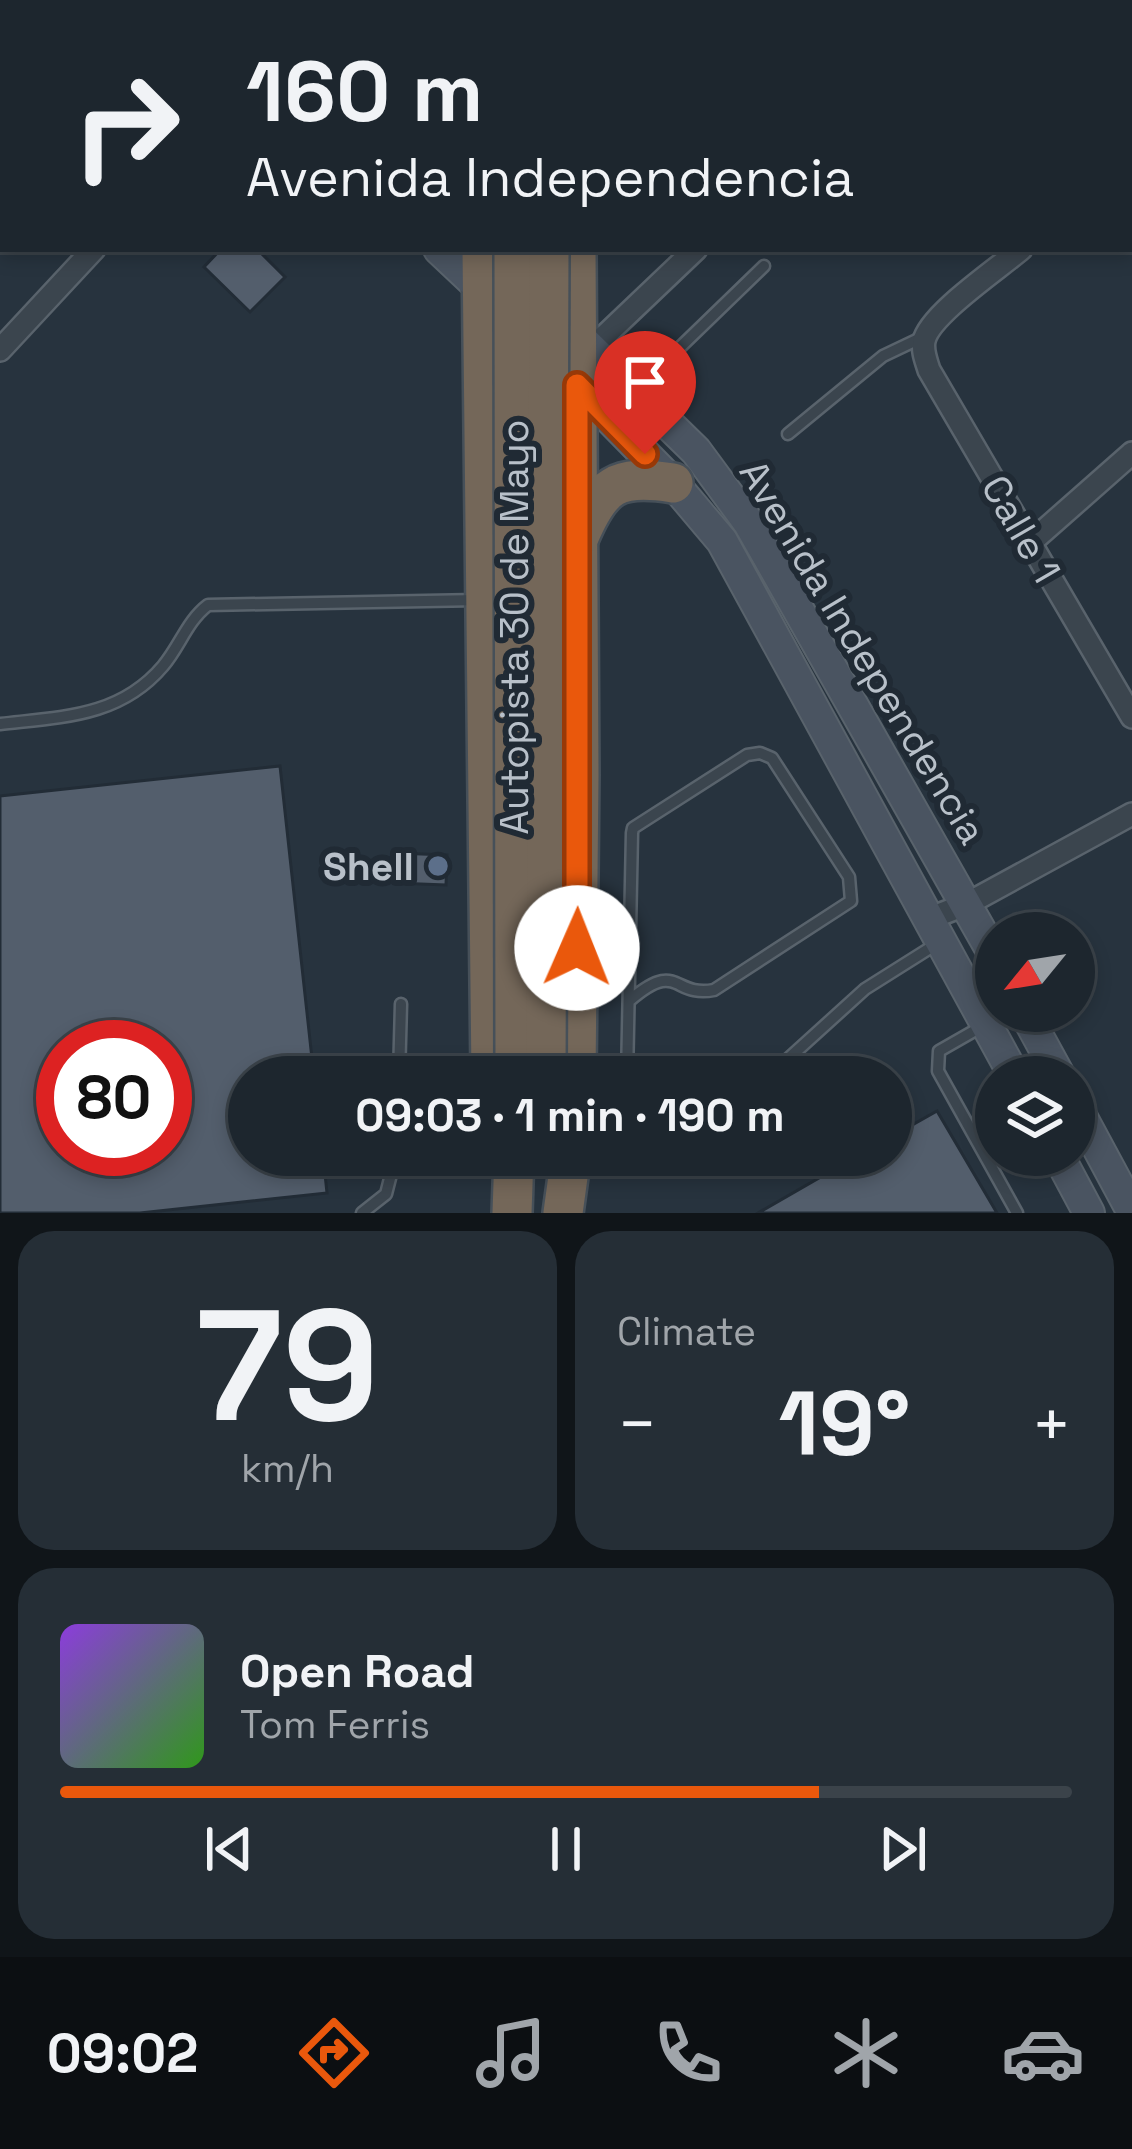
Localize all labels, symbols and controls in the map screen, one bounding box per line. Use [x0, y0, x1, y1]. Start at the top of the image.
text: 160 m [246, 38, 483, 146]
icon: right [48, 48, 204, 204]
text: Avenida Independencia [246, 143, 854, 212]
pin [594, 331, 696, 454]
icon: arrive [612, 349, 678, 415]
street label: Autopista 30 de Mayo [490, 419, 539, 835]
street label: Avenida Independencia [729, 451, 997, 853]
street label: Calle 1 [971, 467, 1071, 591]
place label: Shell [323, 842, 414, 891]
marker: Shell [425, 853, 451, 879]
position arrow [514, 885, 640, 1011]
north arrow [975, 912, 1095, 1032]
map controls [975, 912, 1095, 1176]
speed limit sign: 80 [36, 1020, 192, 1176]
button: layers [975, 1056, 1095, 1176]
text: 09:03 · 1 min · 190 m [355, 1087, 785, 1144]
text: 79 [196, 1266, 379, 1466]
text: Climate [617, 1307, 756, 1356]
text: 19° [779, 1366, 910, 1481]
text: − [617, 1382, 658, 1466]
text: + [1031, 1382, 1072, 1466]
text: km/h [241, 1444, 334, 1493]
text: Open Road [240, 1643, 475, 1700]
text: Tom Ferris [240, 1700, 430, 1749]
icon: previous [196, 1816, 262, 1882]
icon: pause [533, 1816, 599, 1882]
icon: next [870, 1816, 936, 1882]
icon: directions [292, 2011, 376, 2095]
icon: music [469, 2011, 553, 2095]
icon: phone [646, 2011, 730, 2095]
icon: climate [824, 2011, 908, 2095]
icon: car [1001, 2011, 1085, 2095]
text: 09:02 [47, 2019, 198, 2088]

